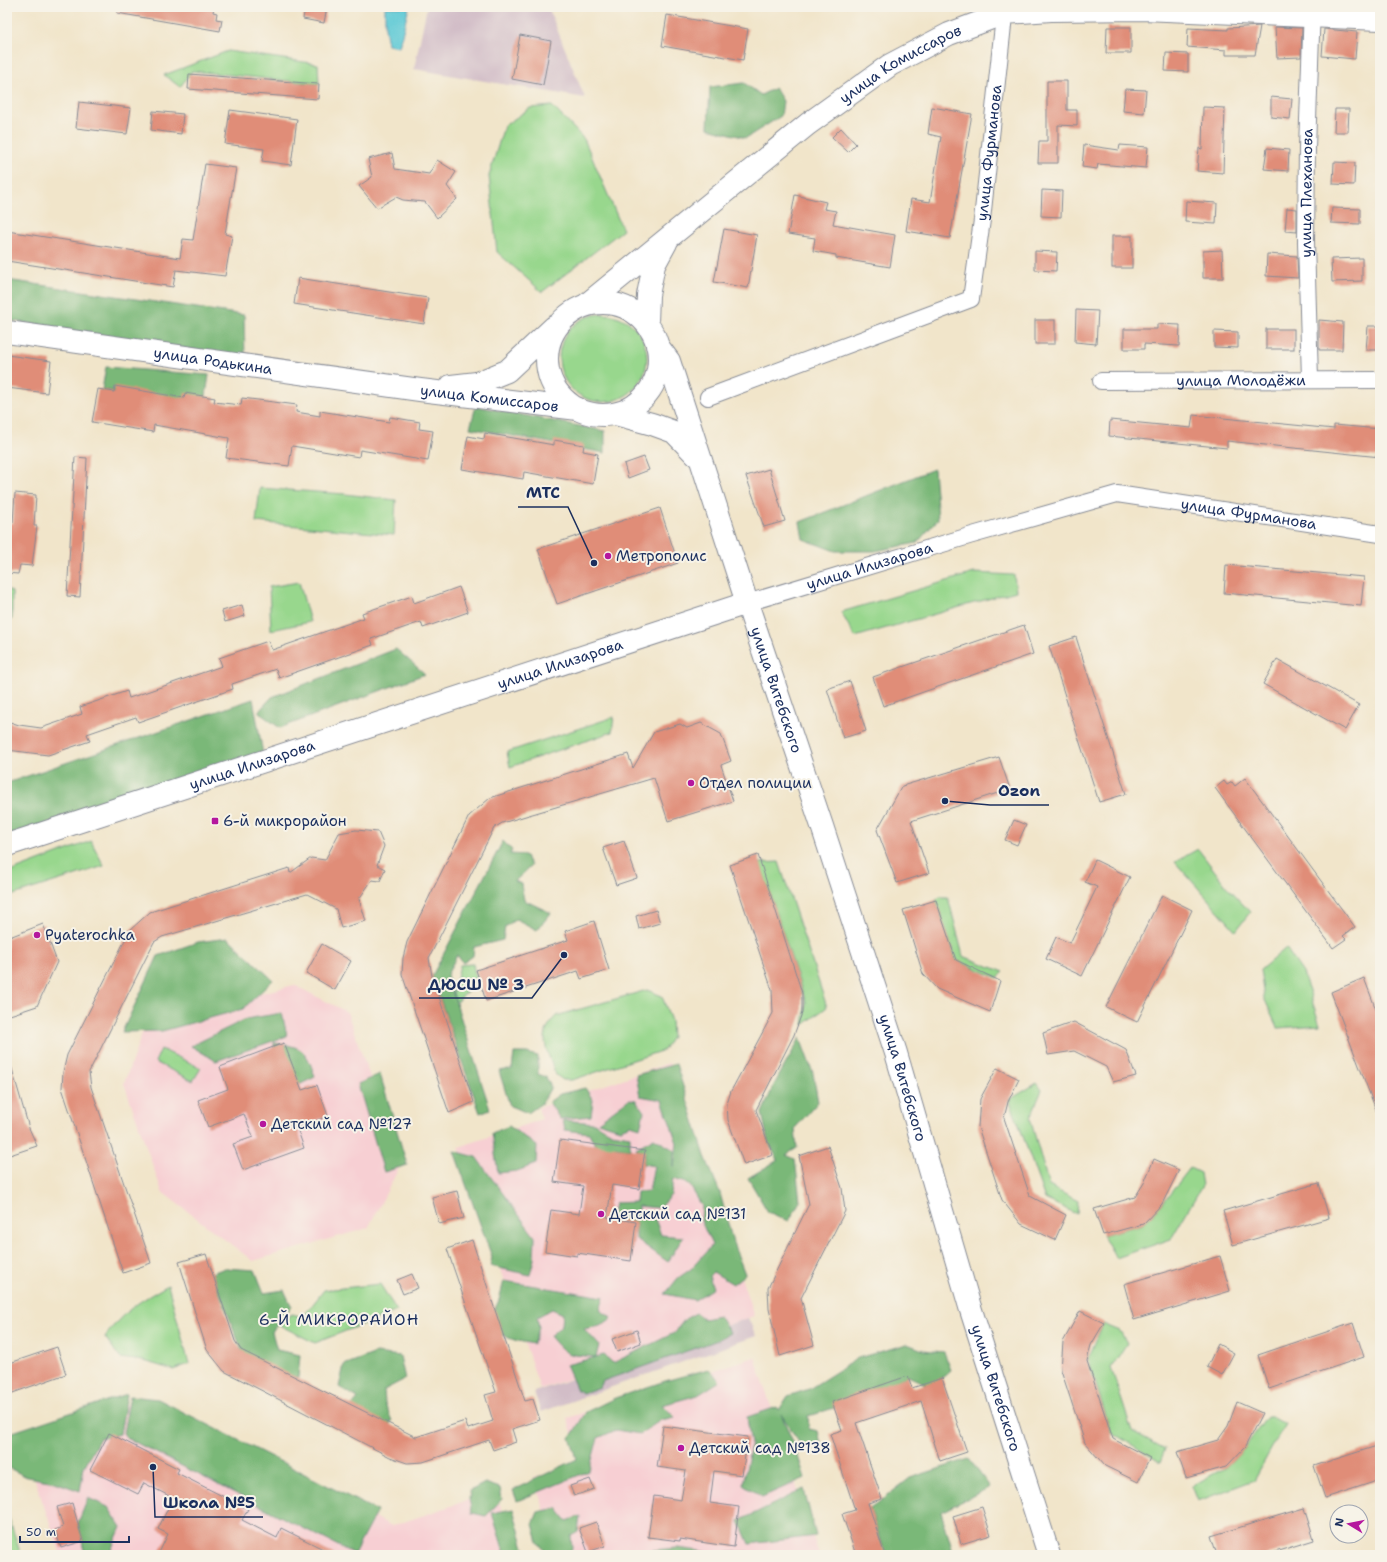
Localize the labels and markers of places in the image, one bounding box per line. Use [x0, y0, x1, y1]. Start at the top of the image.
callout: МТС [518, 479, 568, 507]
place label: Метрополис [616, 546, 707, 566]
marker: Метрополис [603, 551, 613, 561]
place label: Отдел полиции [699, 773, 812, 793]
callout: Ozon [990, 777, 1049, 805]
marker: Отдел полиции [686, 778, 696, 788]
place label: 6-й микрорайон [223, 811, 347, 831]
marker: 6-й микрорайон [210, 816, 220, 826]
place label: Pyaterochka [45, 925, 136, 945]
marker: Pyaterochka [32, 930, 42, 940]
callout: ДЮСШ № 3 [419, 970, 532, 998]
place label: Детский сад №127 [271, 1114, 412, 1134]
marker: Детский сад №127 [258, 1119, 268, 1129]
place label: Детский сад №131 [609, 1204, 746, 1224]
marker: Детский сад №131 [596, 1209, 606, 1219]
place label: Детский сад №138 [689, 1438, 831, 1458]
marker: Детский сад №138 [676, 1443, 686, 1453]
callout: Школа №5 [155, 1489, 263, 1517]

